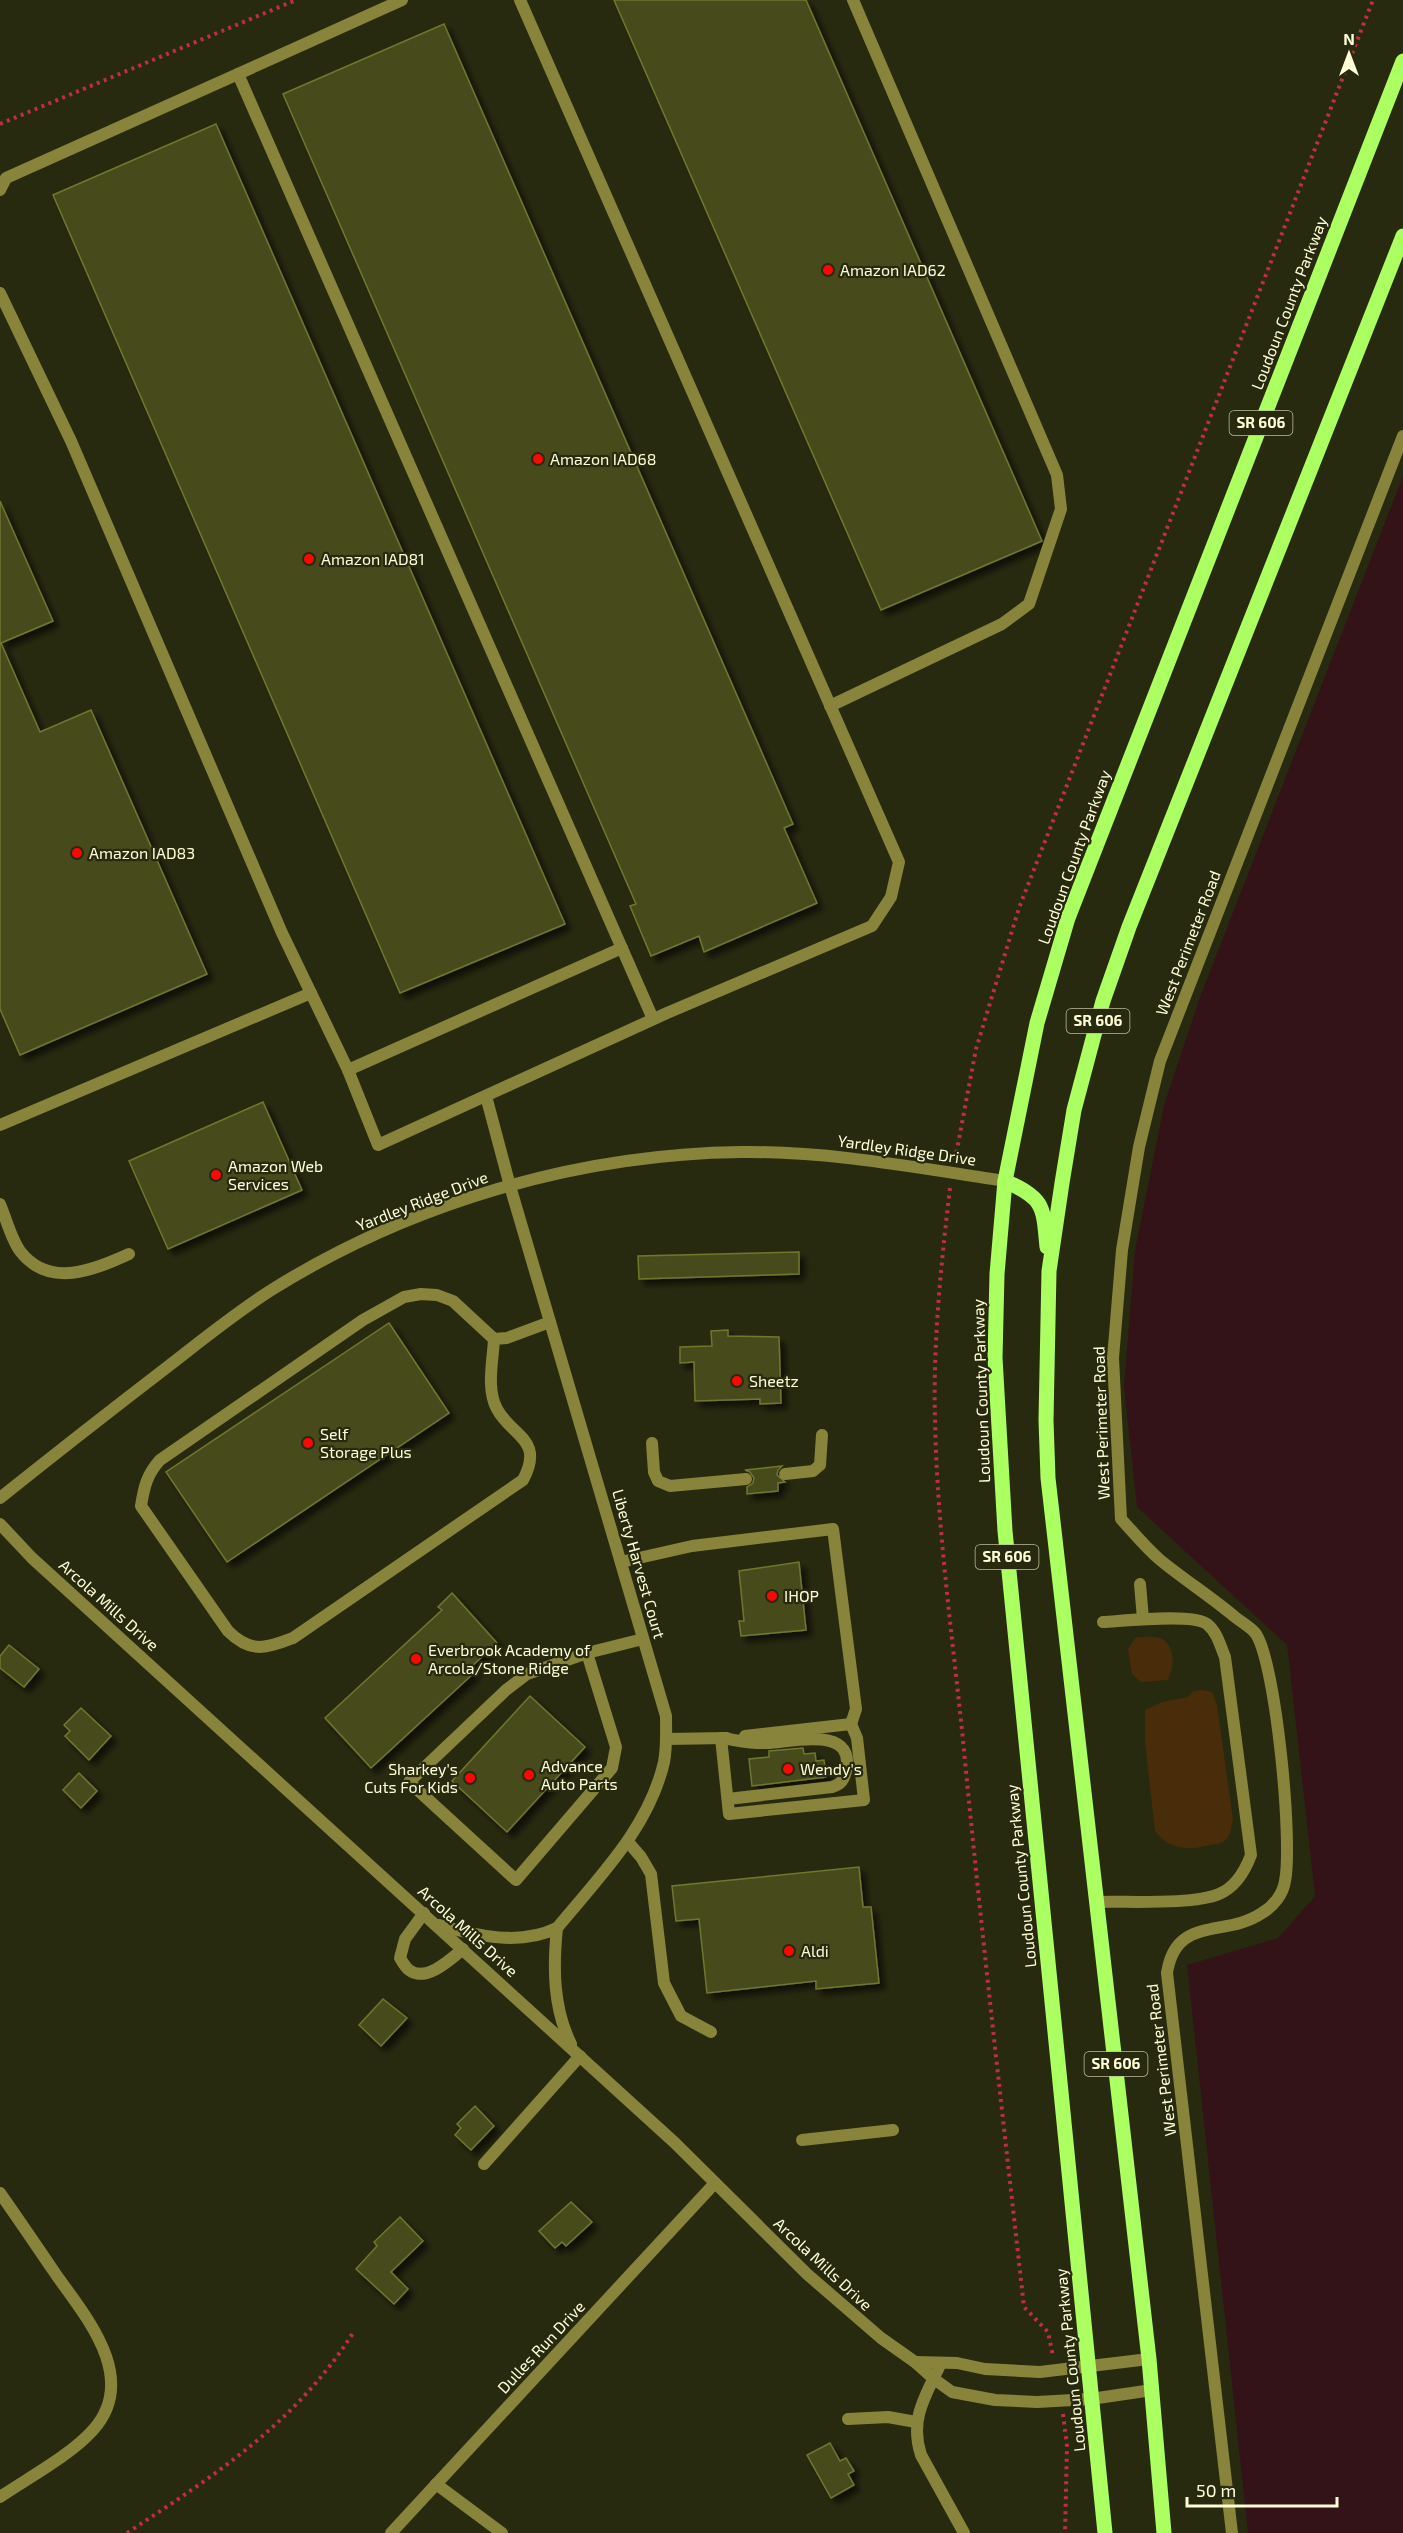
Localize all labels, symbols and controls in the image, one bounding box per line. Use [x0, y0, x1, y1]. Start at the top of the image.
north arrow [1319, 24, 1379, 84]
text: N [1343, 29, 1355, 48]
street label: Loudoun County Parkway [1247, 213, 1331, 392]
place label: Amazon IAD62 [840, 260, 946, 279]
marker: Amazon IAD62 [821, 263, 835, 277]
road number: SR 606 [1230, 411, 1292, 435]
place label: Amazon IAD68 [550, 449, 656, 468]
marker: Amazon IAD68 [531, 452, 545, 466]
place label: Amazon IAD81 [321, 549, 425, 568]
marker: Amazon IAD81 [302, 552, 316, 566]
street label: Loudoun County Parkway [1033, 767, 1114, 947]
place label: Amazon IAD83 [89, 843, 195, 862]
marker: Amazon IAD83 [70, 846, 84, 860]
street label: West Perimeter Road [1151, 868, 1224, 1018]
road number: SR 606 [1066, 1009, 1130, 1033]
street label: Yardley Ridge Drive [837, 1130, 977, 1169]
place label: Amazon Web Services [228, 1156, 323, 1193]
street label: Yardley Ridge Drive [353, 1167, 490, 1234]
marker: Amazon Web Services [209, 1168, 223, 1182]
street label: Loudoun County Parkway [968, 1298, 993, 1483]
street label: West Perimeter Road [1088, 1346, 1113, 1500]
place label: Sheetz [749, 1371, 799, 1390]
marker: Sheetz [730, 1374, 744, 1388]
place label: Self Storage Plus [320, 1424, 412, 1461]
marker: Self Storage Plus [301, 1436, 315, 1450]
street label: Liberty Harvest Court [609, 1487, 670, 1641]
road number: SR 606 [976, 1545, 1038, 1569]
street label: Arcola Mills Drive [56, 1555, 163, 1654]
place label: IHOP [784, 1586, 819, 1605]
marker: IHOP [765, 1589, 779, 1603]
place label: Everbrook Academy of Arcola/Stone Ridge [428, 1640, 591, 1677]
marker: Everbrook Academy of Arcola/Stone Ridge [409, 1652, 423, 1666]
place label: Advance Auto Parts [541, 1756, 618, 1793]
place label: Sharkey's Cuts For Kids [364, 1759, 458, 1796]
place label: Wendy's [800, 1759, 862, 1778]
marker: Wendy's [781, 1762, 795, 1776]
marker: Advance Auto Parts [522, 1768, 536, 1782]
marker: Sharkey's Cuts For Kids [463, 1771, 477, 1785]
street label: Loudoun County Parkway [1001, 1783, 1040, 1969]
street label: Arcola Mills Drive [415, 1881, 522, 1980]
place label: Aldi [801, 1941, 829, 1960]
marker: Aldi [782, 1944, 796, 1958]
street label: West Perimeter Road [1142, 1983, 1179, 2137]
road number: SR 606 [1084, 2052, 1148, 2076]
street label: Arcola Mills Drive [770, 2213, 876, 2314]
street label: Loudoun County Parkway [1050, 2267, 1089, 2453]
street label: Dulles Run Drive [493, 2297, 588, 2397]
scale bar [1187, 2470, 1337, 2508]
text: 50 m [1196, 2479, 1236, 2501]

